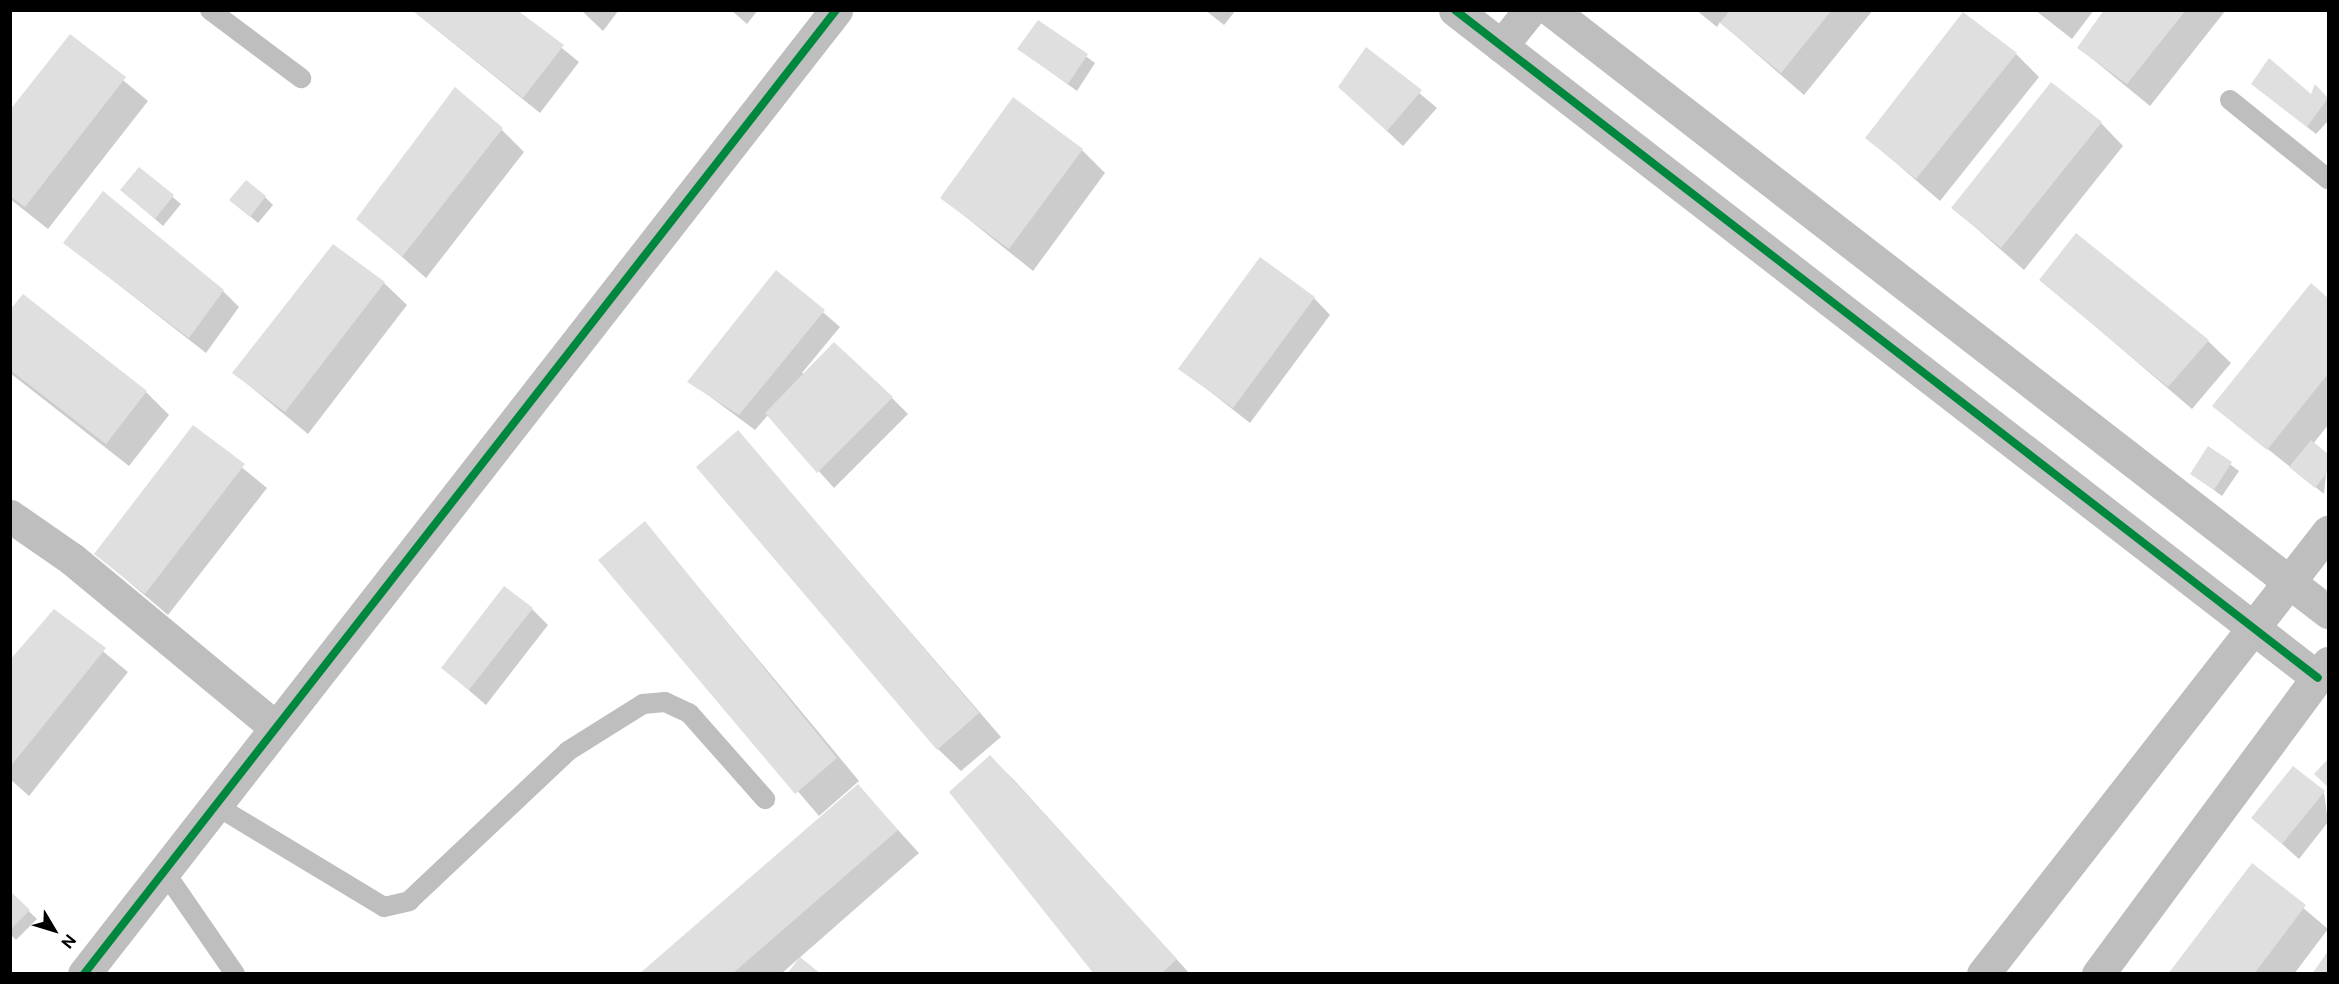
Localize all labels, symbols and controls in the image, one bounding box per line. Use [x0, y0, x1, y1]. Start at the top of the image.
north arrow [24, 900, 84, 960]
text: N [57, 931, 80, 952]

